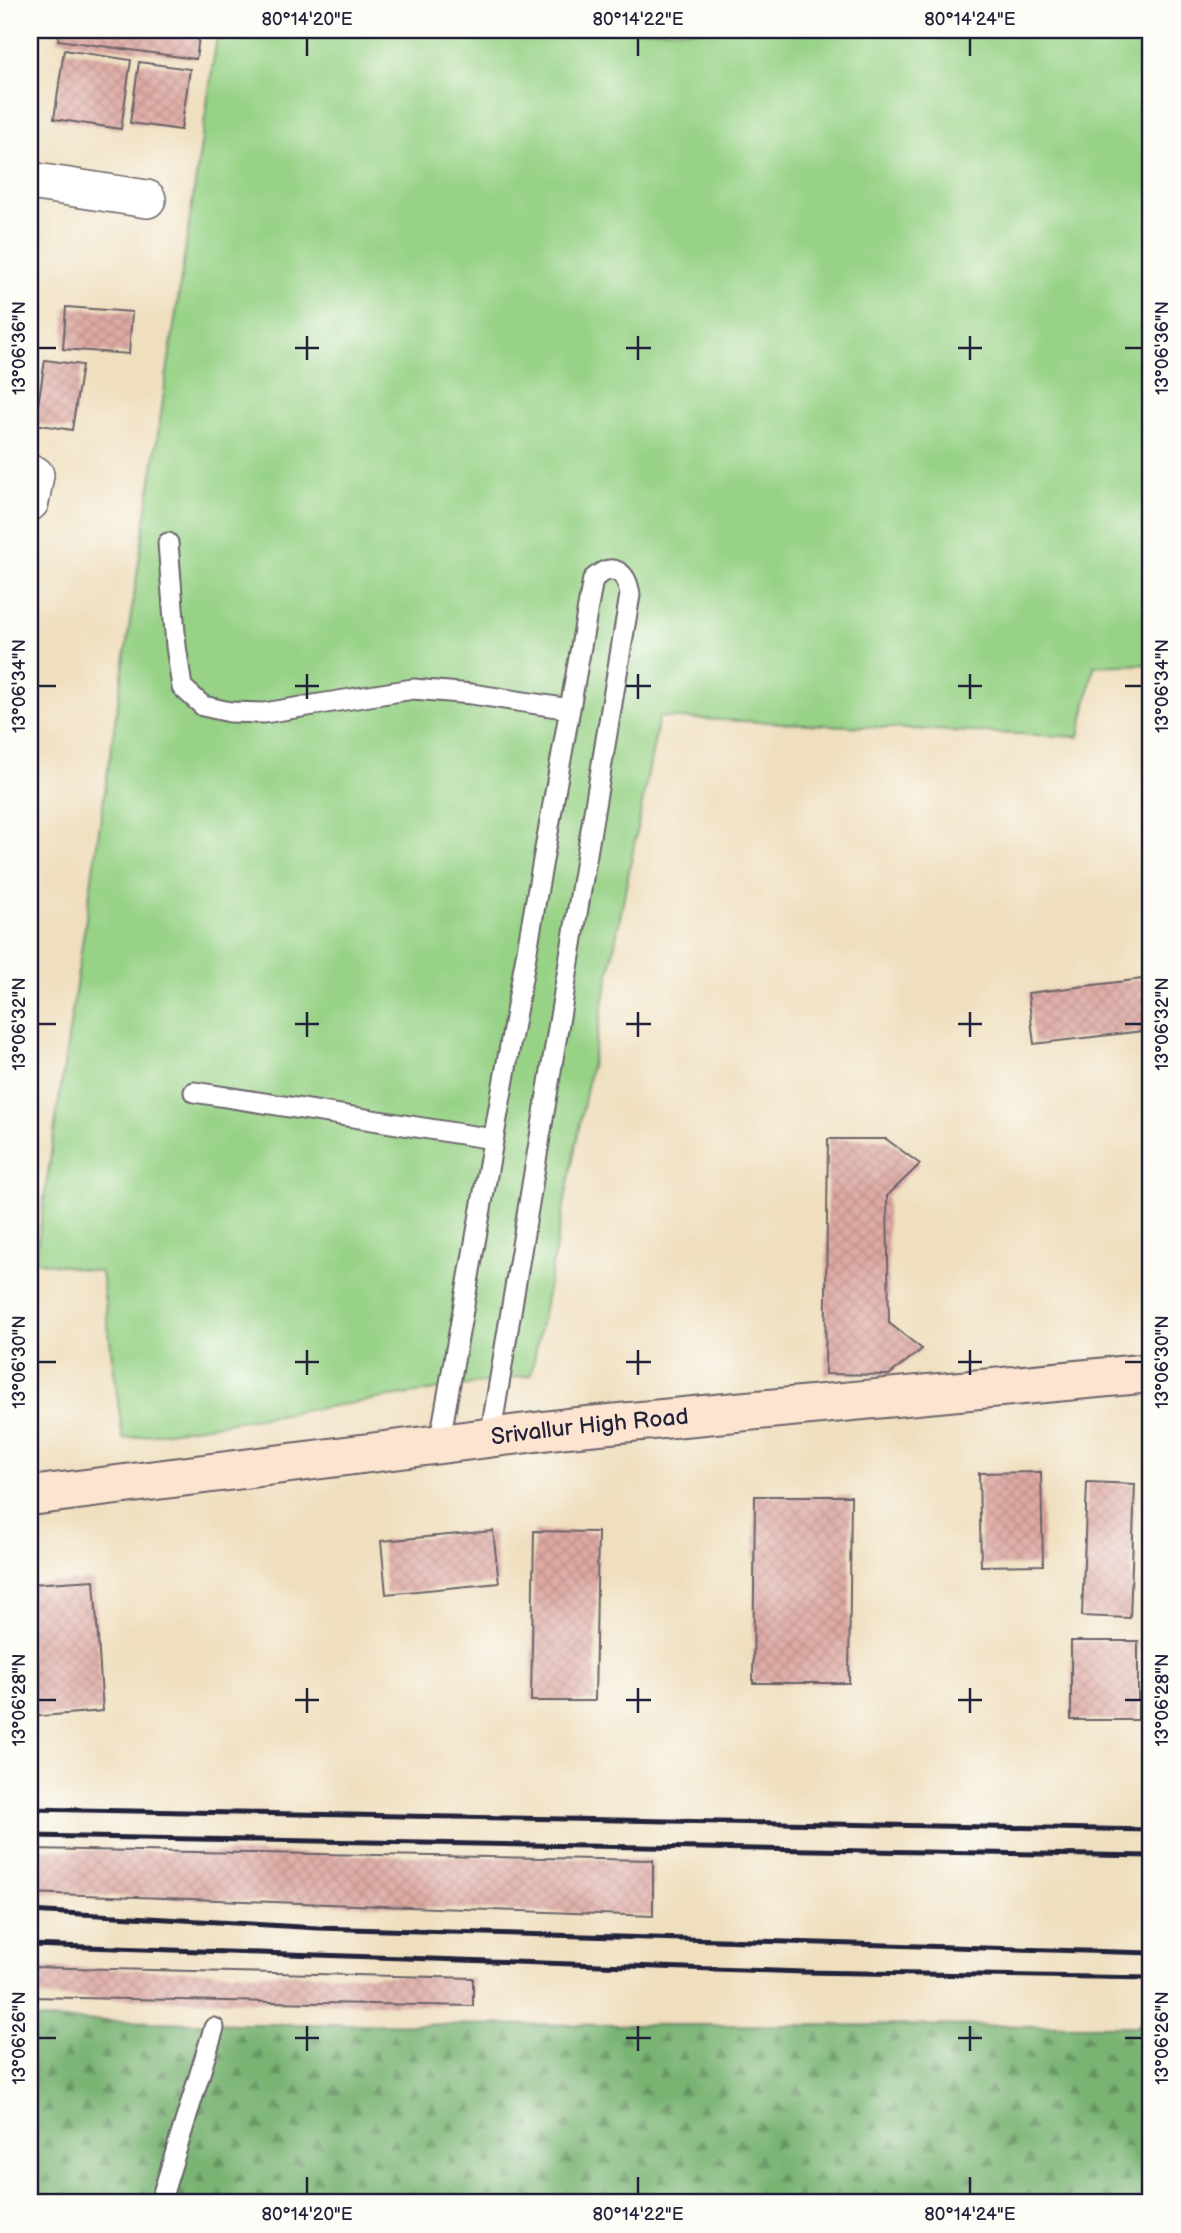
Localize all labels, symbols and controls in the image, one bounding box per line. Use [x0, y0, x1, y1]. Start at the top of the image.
text: 80°14'20"E [261, 9, 353, 30]
text: 80°14'22"E [592, 9, 684, 30]
text: 80°14'24"E [924, 9, 1016, 30]
text: 13°06'36"N [9, 301, 30, 395]
text: 13°06'36"N [1152, 301, 1173, 395]
text: 13°06'34"N [9, 639, 30, 733]
text: 13°06'34"N [1152, 639, 1173, 733]
text: 13°06'32"N [9, 977, 30, 1071]
text: 13°06'32"N [1152, 977, 1173, 1071]
text: 13°06'30"N [9, 1315, 30, 1409]
text: 13°06'30"N [1152, 1315, 1173, 1409]
street label: Srivallur High Road [489, 1403, 690, 1451]
text: 13°06'28"N [9, 1654, 30, 1746]
text: 13°06'28"N [1152, 1654, 1173, 1746]
text: 13°06'26"N [9, 1991, 30, 2085]
text: 13°06'26"N [1152, 1991, 1173, 2085]
text: 80°14'20"E [261, 2204, 353, 2225]
text: 80°14'22"E [592, 2204, 684, 2225]
text: 80°14'24"E [924, 2204, 1016, 2225]

